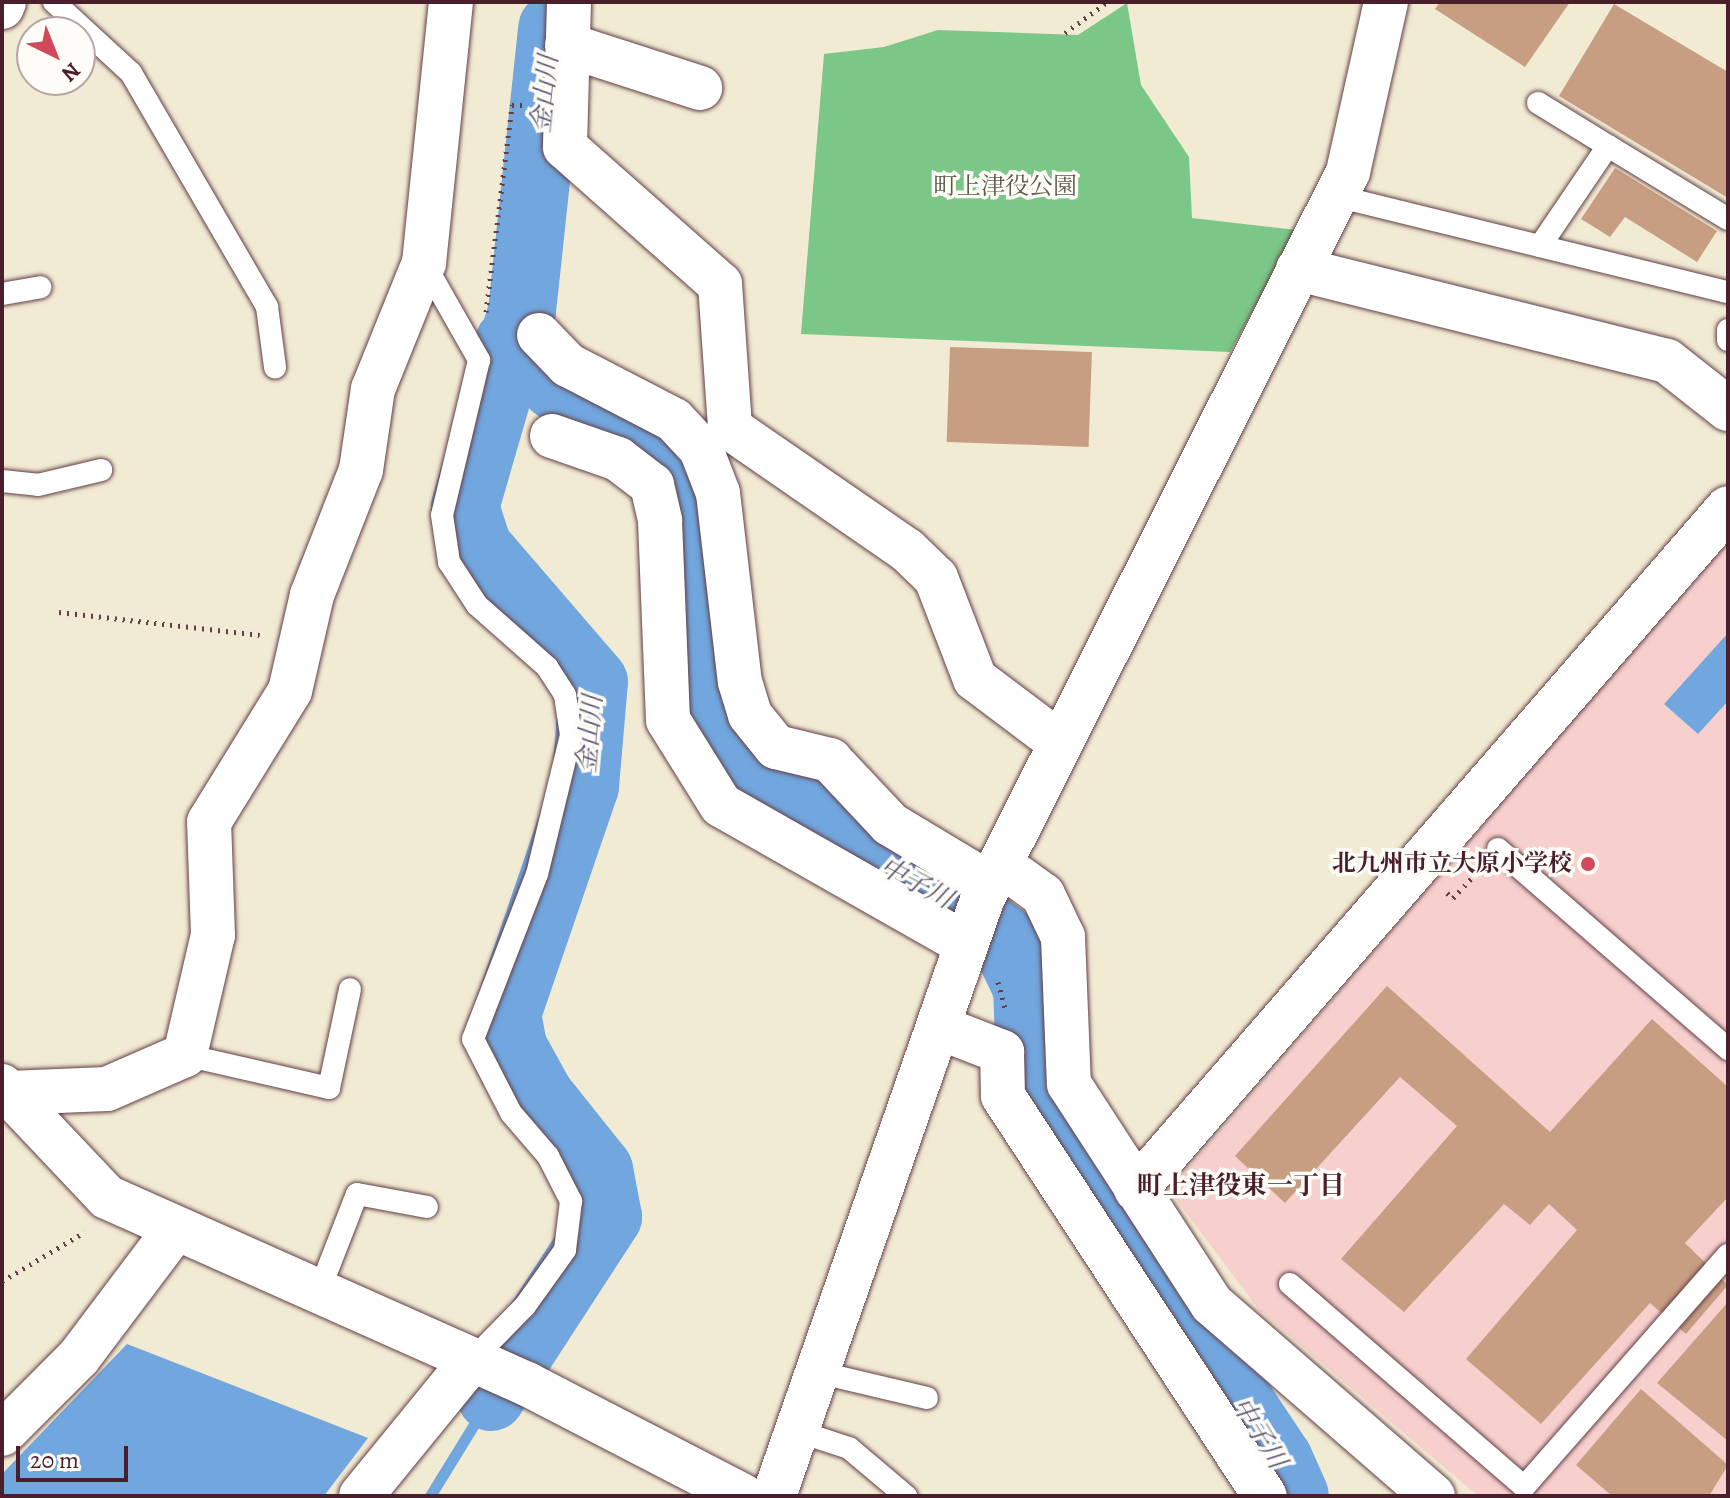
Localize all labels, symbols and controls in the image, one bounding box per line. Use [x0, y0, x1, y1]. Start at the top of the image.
north arrow [16, 16, 96, 96]
water label: 金山川 [525, 54, 565, 134]
text: N [55, 56, 87, 89]
park label: 町上津役公園 [933, 173, 1077, 201]
water label: 金山川 [571, 694, 609, 774]
place label: 北九州市立大原小学校 [1332, 850, 1572, 878]
water label: 中子川 [874, 851, 958, 915]
marker: 北九州市立大原小学校 [1579, 855, 1597, 873]
district label: 町上津役東一丁目 [1137, 1170, 1345, 1202]
water label: 中子川 [1225, 1392, 1293, 1474]
scale bar [20, 1430, 132, 1480]
text: 20 m [30, 1444, 79, 1476]

